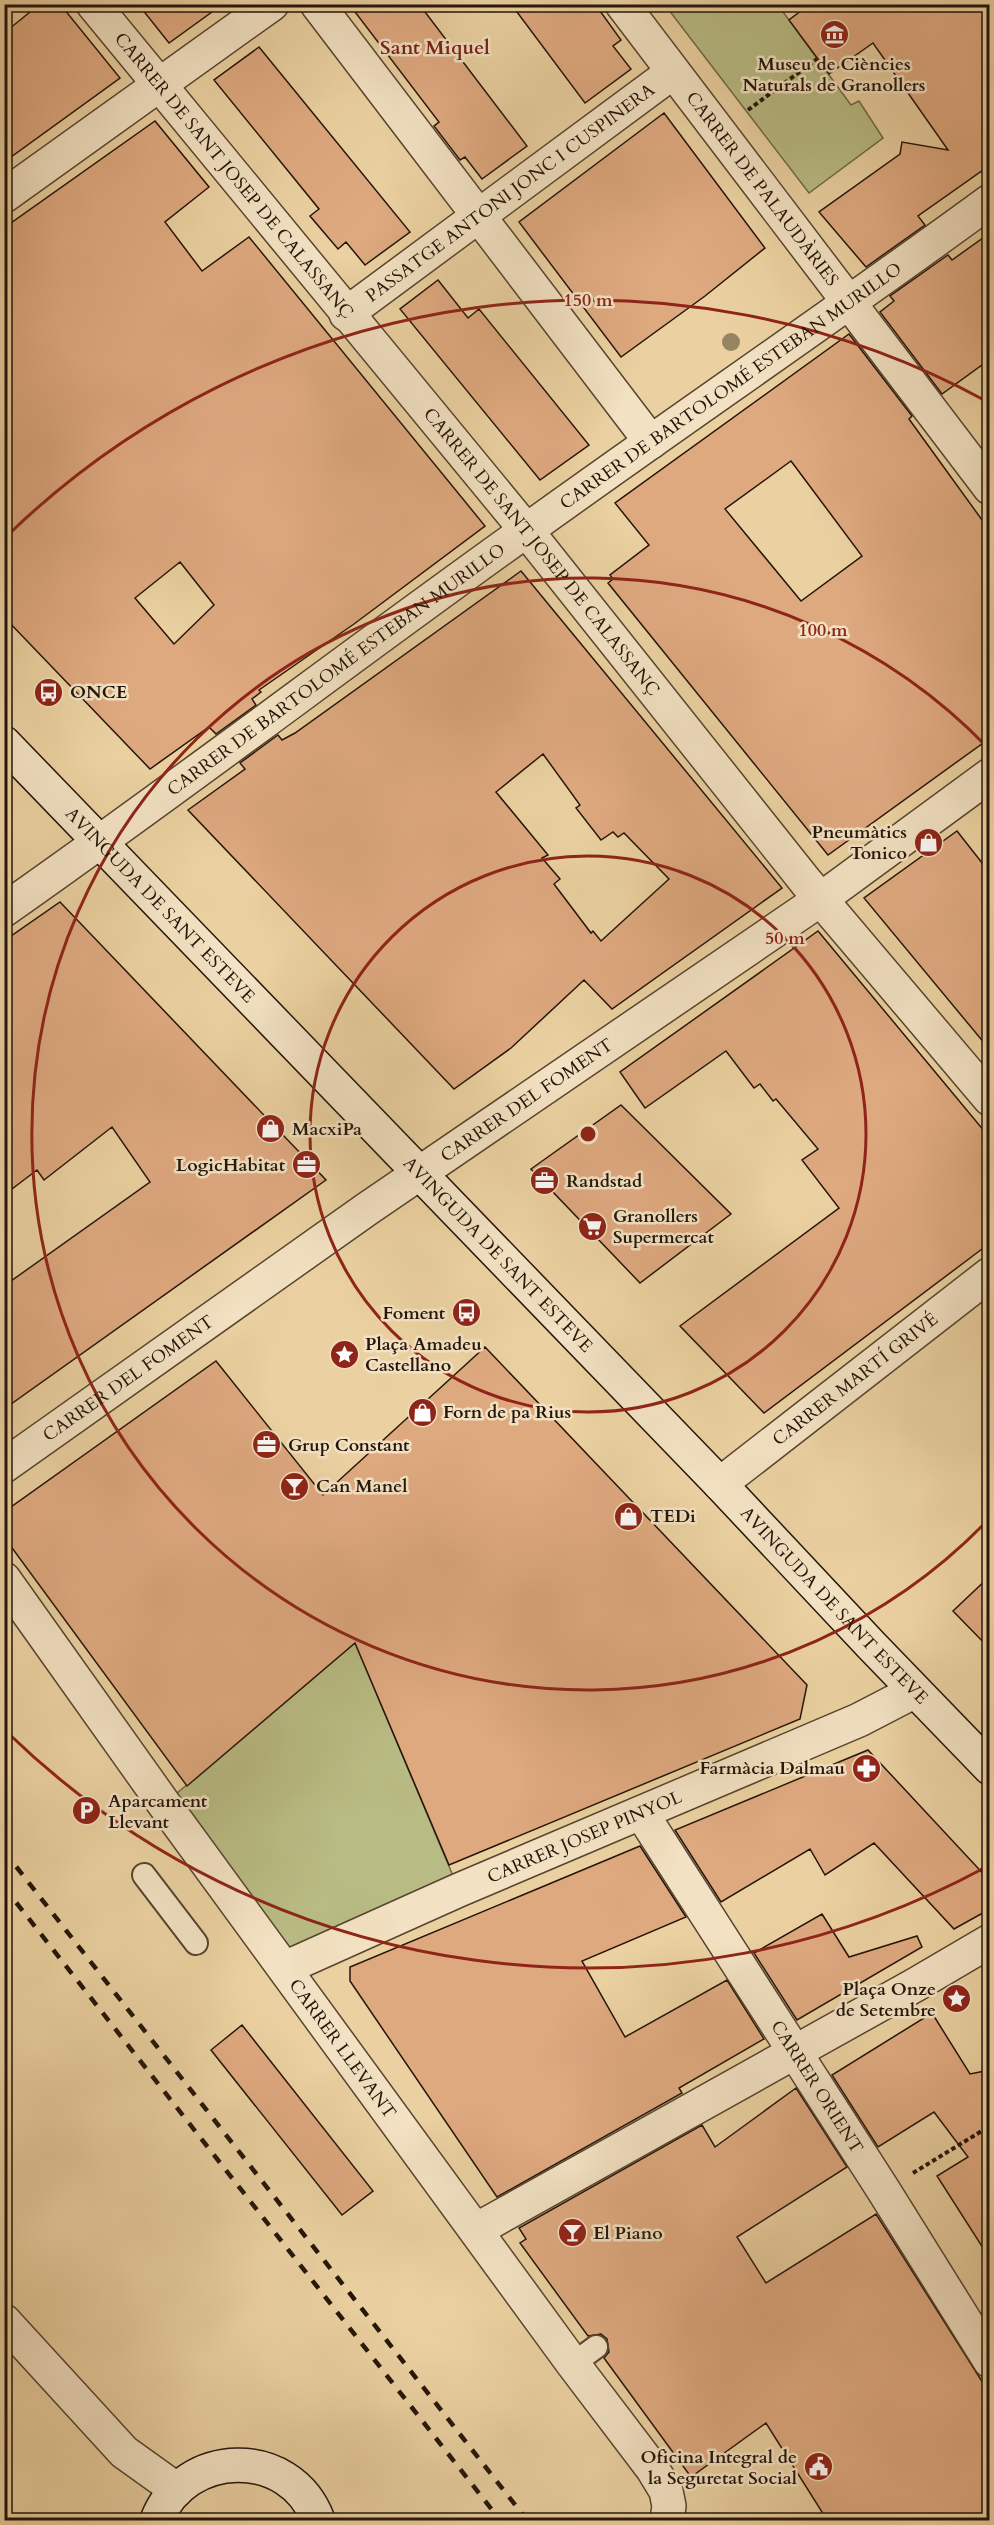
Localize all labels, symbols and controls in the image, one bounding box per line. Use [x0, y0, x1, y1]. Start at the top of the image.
museum icon: Museu de Ciències Naturals de Granollers [818, 19, 850, 51]
street label: CARRER DE SANT JOSEP DE CALASSANÇ [109, 27, 360, 324]
district label: Sant Miquel [380, 34, 490, 61]
place label: Museu de Ciències Naturals de Granollers [742, 52, 926, 98]
street label: PASSATGE ANTONI JONC I CUSPINERA [360, 77, 660, 308]
street label: CARRER DE PALAUDÀRIES [680, 86, 845, 291]
street label: CARRER DE BARTOLOMÉ ESTEBAN MURILLO [554, 256, 907, 515]
text: 150 m [563, 288, 613, 313]
street label: CARRER DE SANT JOSEP DE CALASSANÇ [418, 402, 666, 701]
street label: CARRER DE BARTOLOMÉ ESTEBAN MURILLO [162, 537, 510, 802]
text: 100 m [798, 618, 848, 643]
bus stop icon: ONCE [33, 676, 65, 708]
place label: ONCE [70, 680, 127, 705]
street label: AVINGUDA DE SANT ESTEVE [60, 801, 261, 1008]
place label: Pneumàtics Tonico [812, 820, 907, 866]
shop icon: Pneumàtics Tonico [912, 826, 944, 858]
text: 50 m [765, 926, 805, 951]
street label: CARRER DEL FOMENT [435, 1032, 618, 1168]
shop icon: MacxiPa [255, 1113, 287, 1145]
place label: MacxiPa [292, 1117, 362, 1142]
centre of rings [578, 1124, 598, 1144]
office icon: LogicHabitat [290, 1149, 322, 1181]
street label: AVINGUDA DE SANT ESTEVE [398, 1151, 599, 1358]
place label: LogicHabitat [176, 1153, 286, 1178]
office icon: Randstad [529, 1165, 561, 1197]
place label: Randstad [566, 1169, 643, 1194]
place label: Granollers Supermercat [613, 1204, 714, 1250]
supermarket icon: Granollers Supermercat [576, 1210, 608, 1242]
bus stop icon: Foment [450, 1297, 482, 1329]
place label: Foment [383, 1301, 446, 1326]
street label: CARRER MARTÍ GRIVÉ [767, 1307, 943, 1451]
street label: CARRER DEL FOMENT [38, 1309, 218, 1447]
place label: Plaça Amadeu Castellano [365, 1332, 482, 1378]
place icon: Plaça Amadeu Castellano [328, 1338, 360, 1370]
shop icon: Forn de pa Rius [406, 1396, 438, 1428]
place label: Forn de pa Rius [443, 1400, 571, 1425]
office icon: Grup Constant [251, 1429, 283, 1461]
place label: Grup Constant [288, 1433, 410, 1458]
bar icon: Can Manel [279, 1470, 311, 1502]
place label: Can Manel [316, 1474, 407, 1499]
shop icon: TEDi [613, 1500, 645, 1532]
street label: AVINGUDA DE SANT ESTEVE [735, 1501, 934, 1709]
place label: TEDi [650, 1504, 696, 1529]
pharmacy icon: Farmàcia Dalmau [850, 1752, 882, 1784]
place label: Farmàcia Dalmau [699, 1756, 845, 1781]
street label: CARRER JOSEP PINYOL [483, 1784, 686, 1889]
place label: Aparcament Llevant [108, 1789, 208, 1835]
parking icon: Aparcament Llevant [71, 1795, 103, 1827]
street label: CARRER LLEVANT [283, 1974, 402, 2124]
place label: Plaça Onze de Setembre [836, 1977, 936, 2023]
place icon: Plaça Onze de Setembre [941, 1983, 973, 2015]
street label: CARRER ORIENT [765, 2015, 869, 2158]
bar icon: El Piano [556, 2217, 588, 2249]
place label: El Piano [593, 2221, 663, 2246]
place label: Oficina Integral de la Seguretat Social [641, 2445, 797, 2491]
public building icon: Oficina Integral de la Seguretat Social [802, 2451, 834, 2483]

